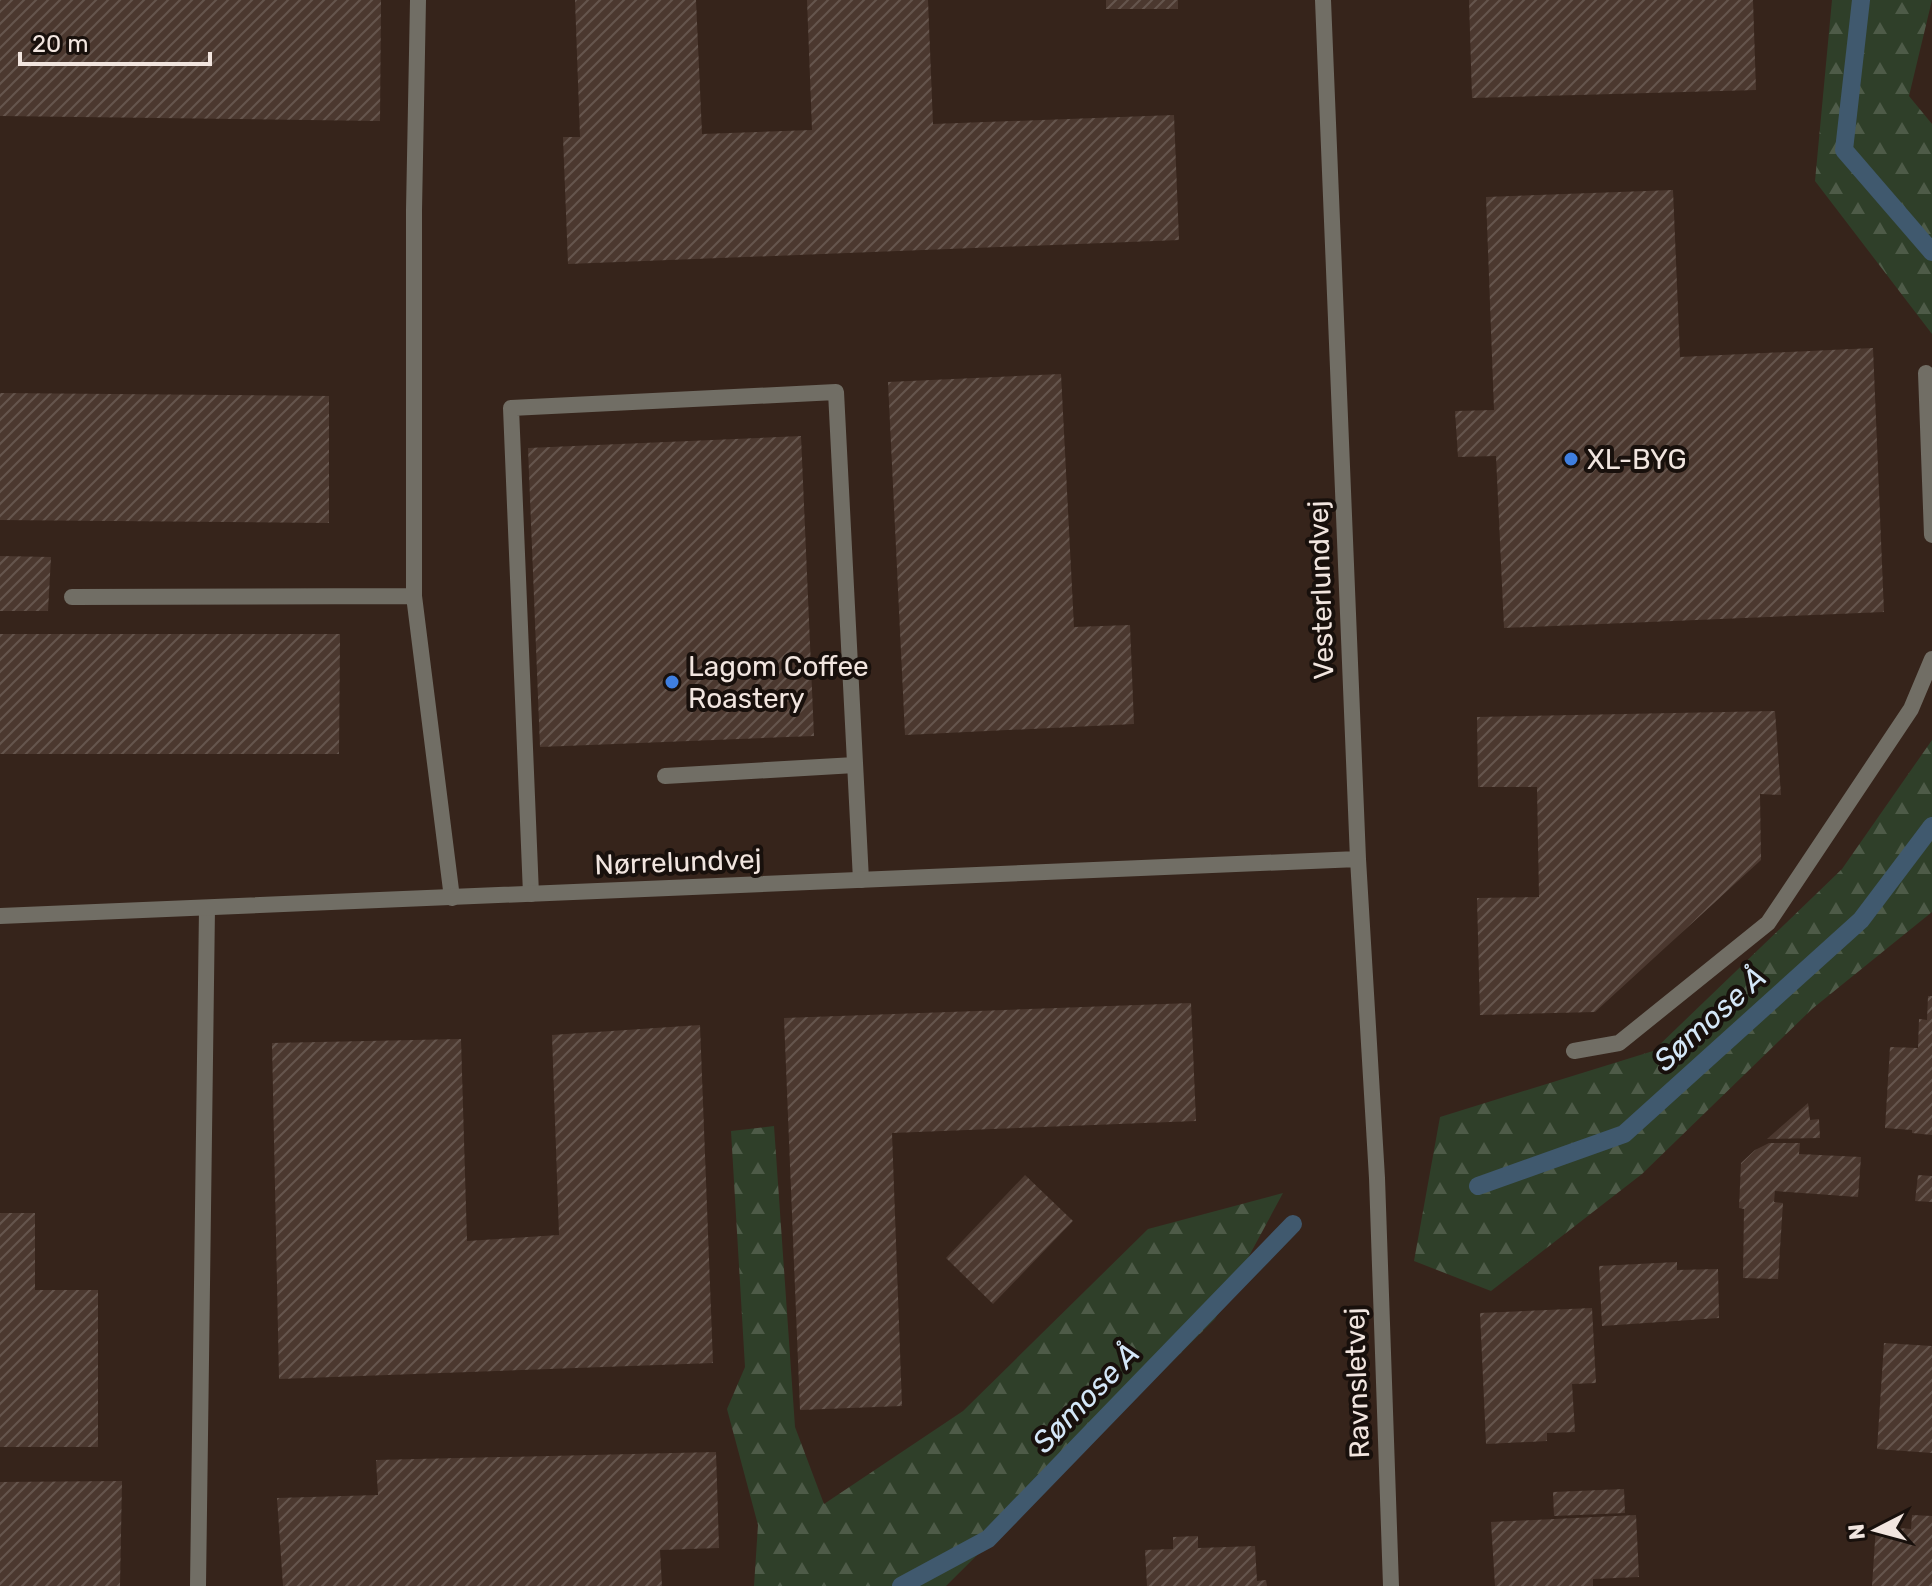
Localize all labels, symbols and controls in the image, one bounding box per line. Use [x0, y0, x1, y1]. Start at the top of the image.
scale bar [20, 16, 210, 66]
text: 20 m [32, 30, 89, 58]
place label: XL-BYG [1587, 443, 1686, 476]
marker: XL-BYG [1562, 450, 1580, 468]
street label: Vesterlundvej [1301, 500, 1341, 680]
place label: Lagom Coffee Roastery [688, 650, 869, 715]
marker: Lagom Coffee Roastery [663, 673, 681, 691]
street label: Nørrelundvej [594, 843, 762, 881]
water label: Sømose Å [1646, 959, 1774, 1079]
street label: Ravnsletvej [1338, 1307, 1376, 1459]
water label: Sømose Å [1025, 1336, 1147, 1460]
north arrow [1836, 1490, 1916, 1570]
text: N [1842, 1523, 1871, 1541]

